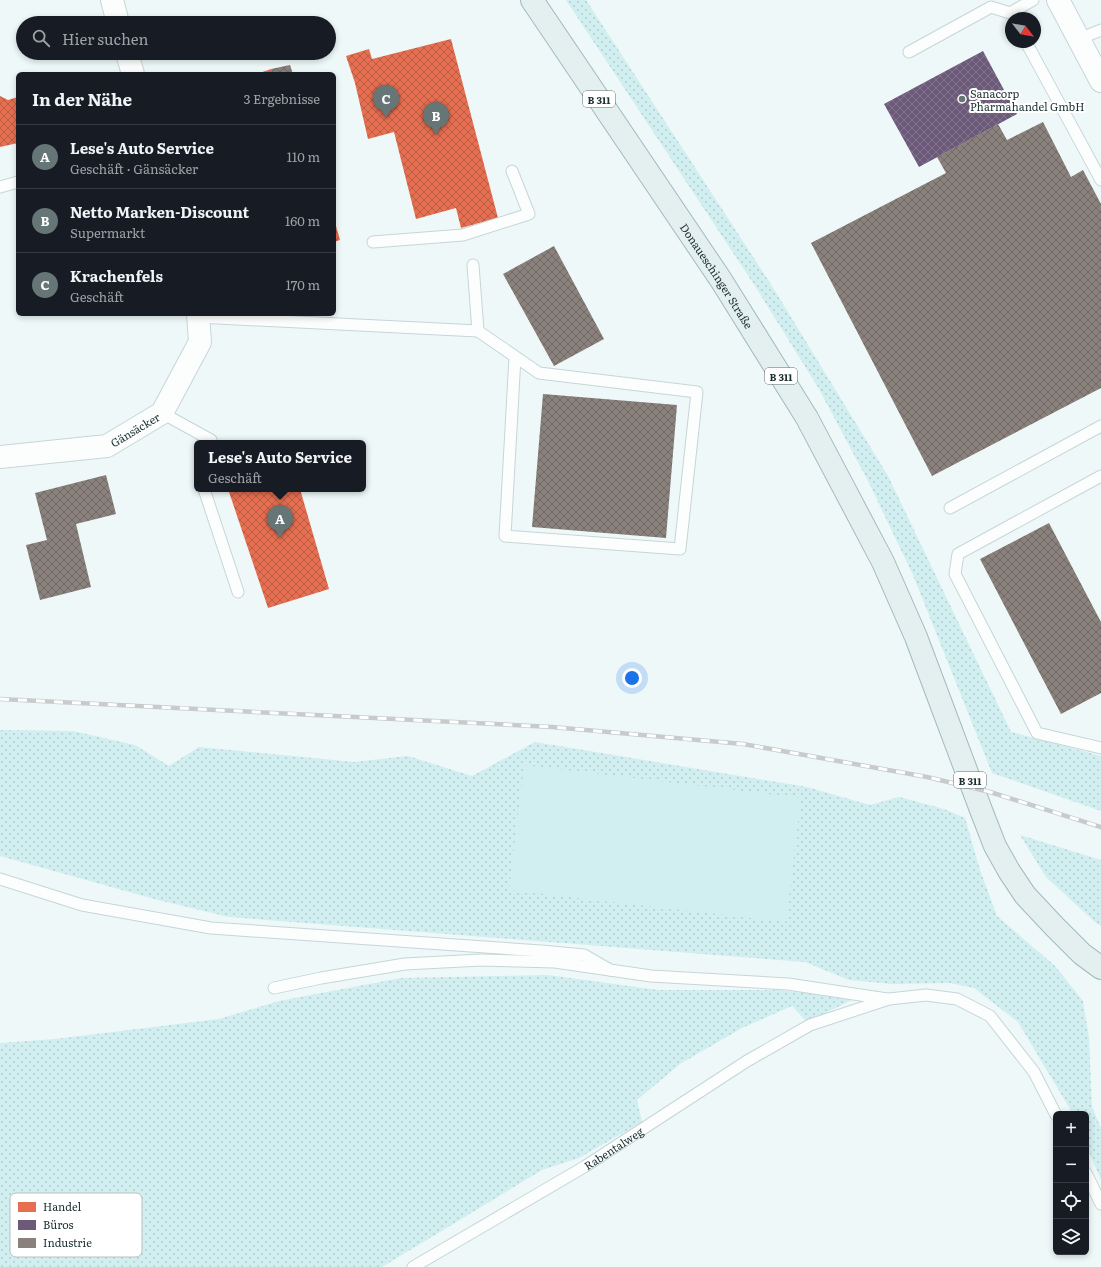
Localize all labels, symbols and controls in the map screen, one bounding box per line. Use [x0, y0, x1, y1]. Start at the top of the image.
north arrow [1005, 12, 1041, 48]
search box [16, 16, 336, 60]
icon: search [30, 27, 52, 49]
text: Hier suchen [62, 27, 148, 50]
pin: C [373, 85, 399, 118]
place label: Sanacorp Pharmahandel GmbH [970, 85, 1084, 114]
text: In der Nähe [32, 86, 132, 111]
text: 3 Ergebnisse [243, 89, 320, 108]
road number: B 311 [583, 91, 615, 107]
marker: Sanacorp Pharmahandel GmbH [957, 94, 967, 104]
pin: B [423, 102, 449, 135]
text: Lese's Auto Service [70, 136, 214, 159]
text: A [40, 147, 50, 166]
text: 110 m [287, 147, 320, 166]
text: Geschäft · Gänsäcker [70, 159, 198, 178]
text: Netto Marken-Discount [70, 200, 249, 223]
text: B [41, 211, 49, 230]
text: 160 m [285, 211, 320, 230]
street label: Donaueschinger Straße [677, 220, 757, 332]
text: Supermarkt [70, 223, 145, 242]
text: Krachenfels [70, 264, 163, 287]
text: C [40, 275, 50, 294]
text: 170 m [286, 275, 320, 294]
text: Geschäft [70, 287, 124, 306]
road number: B 311 [765, 368, 797, 384]
street label: Gänsäcker [107, 408, 163, 450]
popup [194, 440, 366, 492]
text: Lese's Auto Service [208, 445, 352, 468]
text: Geschäft [208, 468, 262, 487]
pin: A [267, 505, 293, 538]
your location [622, 668, 642, 688]
road number: B 311 [954, 772, 986, 788]
map controls [1053, 1111, 1089, 1255]
button: + [1053, 1111, 1089, 1147]
street label: Rabentalweg [581, 1122, 647, 1173]
button: − [1053, 1147, 1089, 1183]
button: locate [1053, 1183, 1089, 1219]
legend [10, 1193, 142, 1257]
text: Handel [43, 1198, 81, 1214]
text: Büros [43, 1216, 74, 1232]
button: layers [1053, 1219, 1089, 1255]
text: Industrie [43, 1234, 92, 1250]

